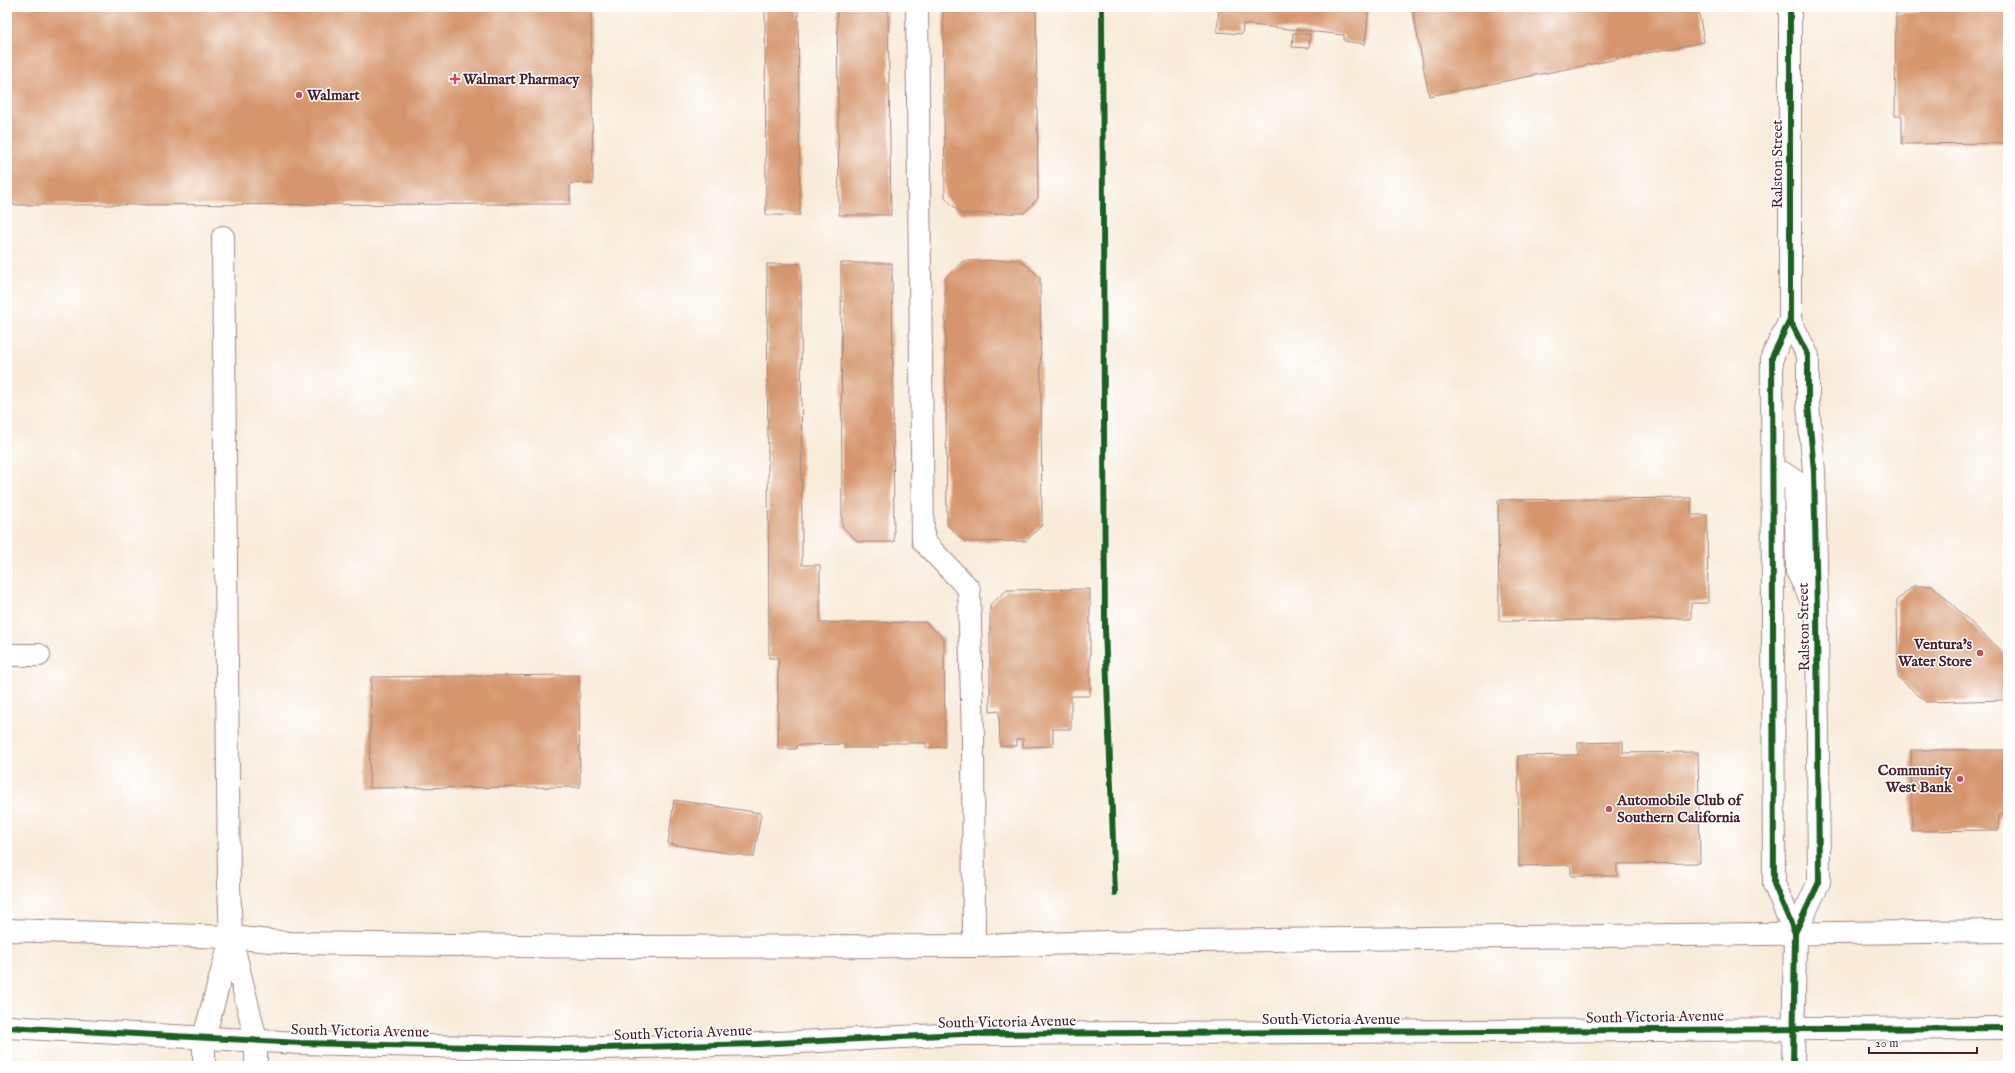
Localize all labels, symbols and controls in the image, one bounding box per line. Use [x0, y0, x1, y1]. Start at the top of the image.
place label: Walmart Pharmacy [462, 70, 580, 89]
marker: Walmart Pharmacy [450, 74, 460, 84]
place label: Walmart [306, 86, 361, 105]
marker: Walmart [294, 90, 304, 100]
street label: Ralston Street [1768, 120, 1787, 208]
street label: Ralston Street [1794, 582, 1814, 672]
place label: Ventura's Water Store [1897, 635, 1973, 671]
marker: Ventura's Water Store [1975, 648, 1985, 658]
place label: Community West Bank [1878, 761, 1953, 797]
marker: Community West Bank [1955, 774, 1965, 784]
place label: Automobile Club of Southern California [1616, 791, 1744, 827]
marker: Automobile Club of Southern California [1604, 804, 1614, 814]
street label: South Victoria Avenue [1586, 1006, 1724, 1028]
street label: South Victoria Avenue [1262, 1010, 1400, 1029]
street label: South Victoria Avenue [938, 1011, 1076, 1033]
street label: South Victoria Avenue [291, 1020, 429, 1042]
street label: South Victoria Avenue [614, 1021, 753, 1045]
scale bar [1869, 1029, 1977, 1055]
text: 20 m [1875, 1036, 1898, 1051]

